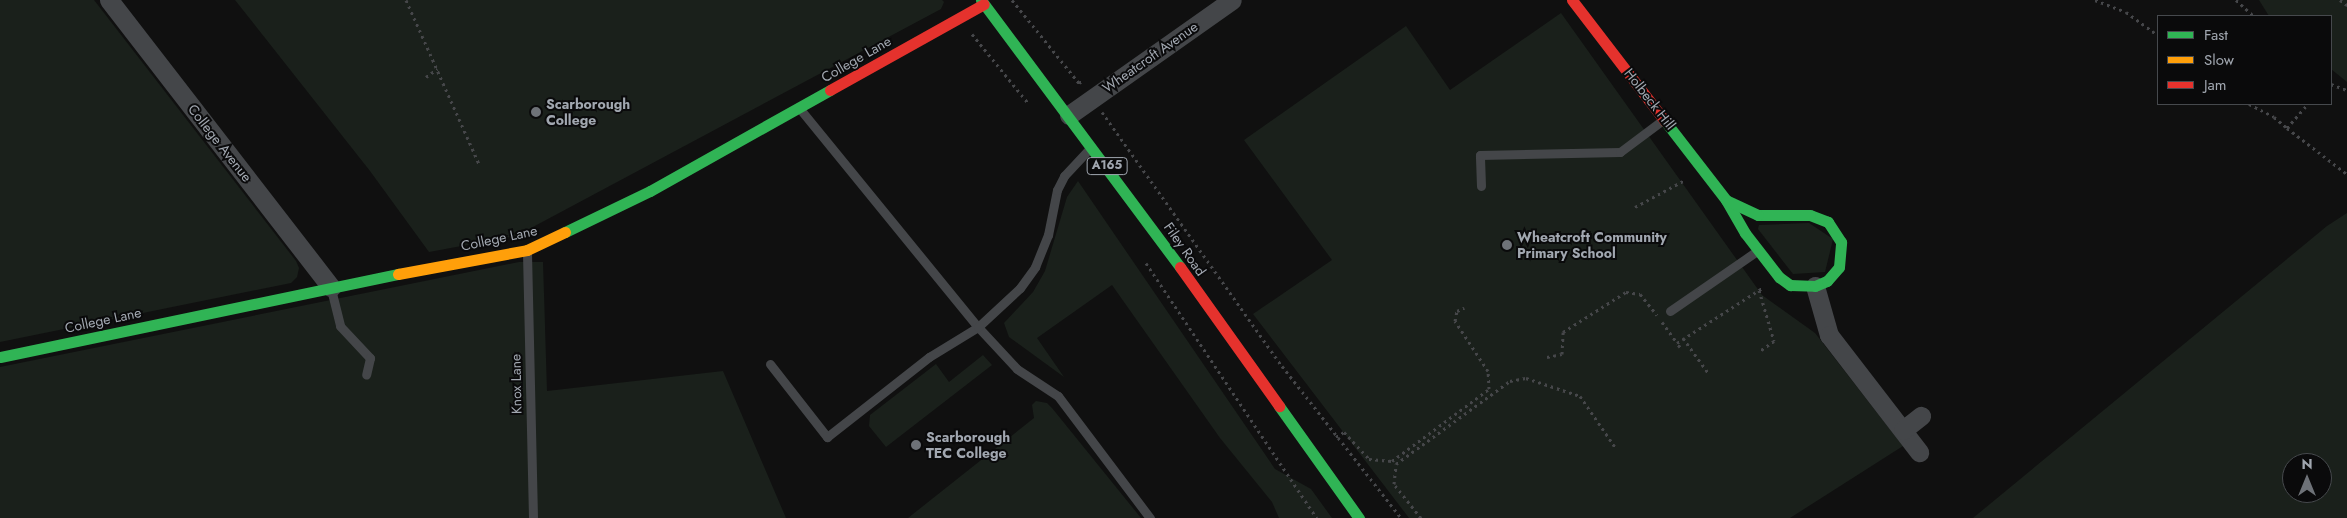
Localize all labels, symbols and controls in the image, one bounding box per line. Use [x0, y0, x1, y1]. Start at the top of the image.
legend [2157, 15, 2332, 105]
street label: Wheatcroft Avenue [1099, 18, 1201, 96]
text: Fast [2204, 24, 2228, 46]
street label: College Lane [818, 32, 894, 86]
text: Slow [2204, 49, 2234, 71]
street label: Holbeck Hill [1621, 65, 1679, 133]
text: Jam [2204, 74, 2227, 96]
place label: Scarborough College [546, 96, 630, 128]
street label: College Avenue [184, 101, 256, 185]
marker: Scarborough College [530, 106, 542, 118]
road number: A165 [1086, 157, 1128, 176]
street label: Filey Road [1161, 219, 1209, 279]
street label: College Lane [459, 222, 539, 254]
place label: Wheatcroft Community Primary School [1517, 229, 1667, 262]
marker: Wheatcroft Community Primary School [1501, 239, 1513, 251]
street label: College Lane [63, 304, 143, 336]
street label: Knox Lane [507, 354, 525, 414]
place label: Scarborough TEC College [926, 429, 1010, 462]
marker: Scarborough TEC College [910, 439, 922, 451]
north arrow [2282, 453, 2332, 503]
text: N [2301, 454, 2313, 474]

